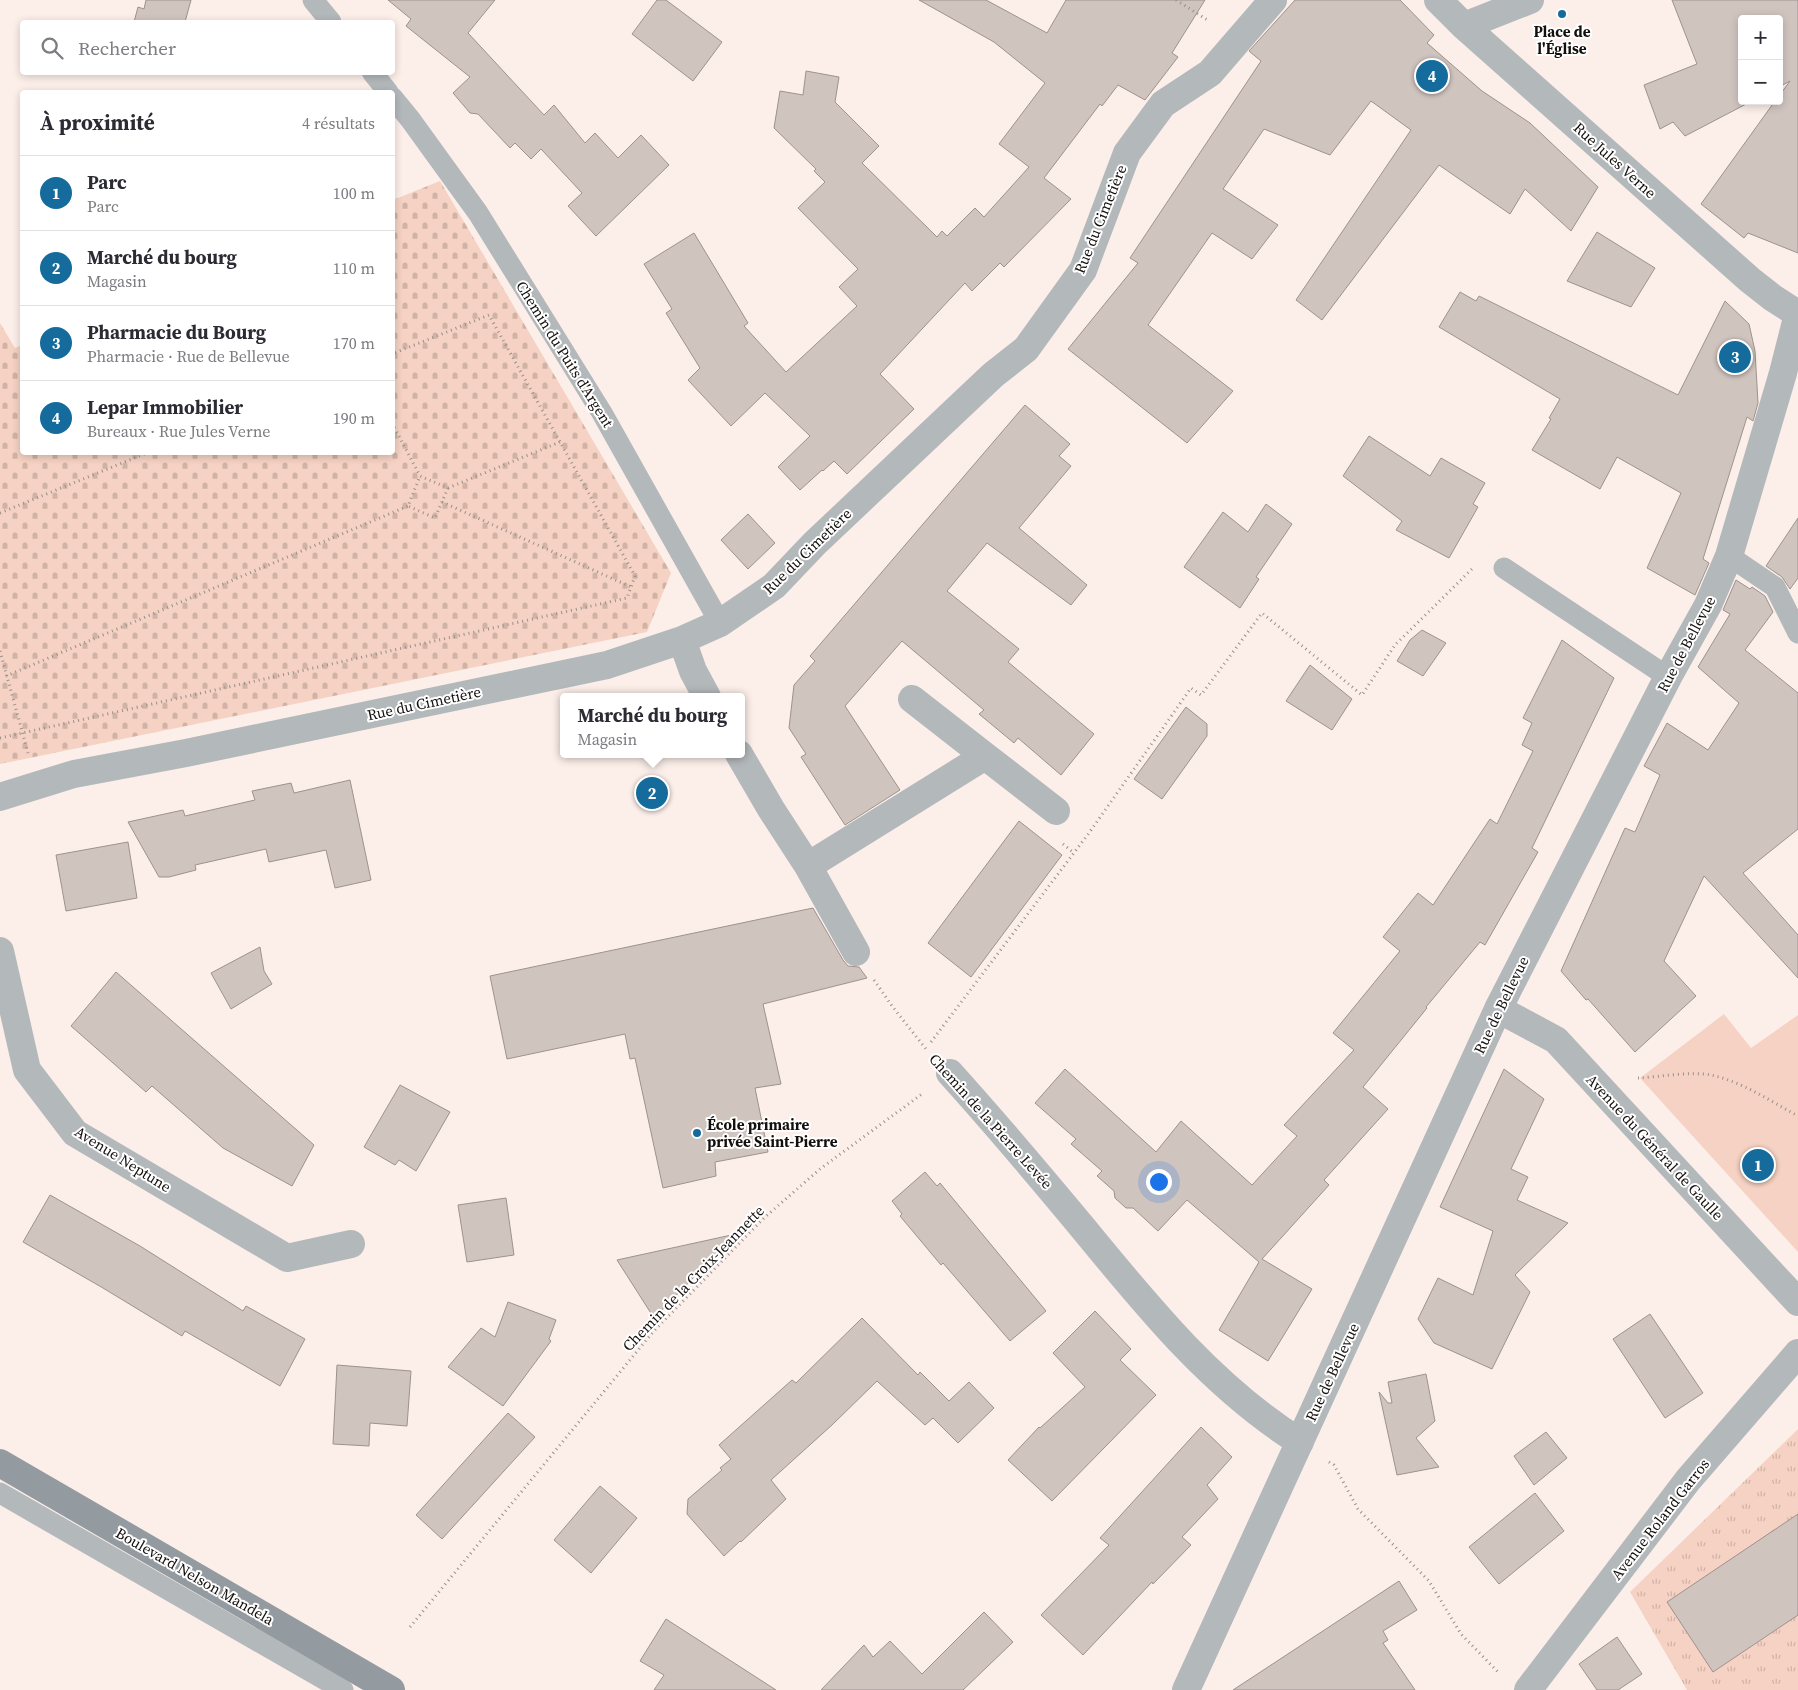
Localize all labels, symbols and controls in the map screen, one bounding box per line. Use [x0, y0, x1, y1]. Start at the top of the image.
marker: Place de l'Église [1556, 8, 1568, 20]
map controls [1738, 15, 1783, 105]
button: + [1738, 15, 1783, 60]
search box [20, 20, 395, 75]
place label: Place de l'Église [1534, 21, 1591, 59]
icon: search [38, 34, 66, 62]
text: Rechercher [78, 35, 176, 61]
pin: 4 [1416, 57, 1448, 95]
button: − [1738, 60, 1783, 105]
text: À proximité [40, 108, 155, 137]
text: 4 résultats [302, 112, 375, 134]
street label: Rue Jules Verne [1569, 117, 1661, 203]
street label: Rue du Cimetière [1069, 161, 1132, 277]
text: Parc [87, 169, 127, 195]
text: 1 [52, 182, 60, 204]
text: 100 m [333, 182, 375, 204]
text: Parc [87, 195, 119, 217]
text: Marché du bourg [87, 244, 237, 270]
text: 2 [52, 257, 60, 279]
text: 110 m [333, 257, 375, 279]
text: Magasin [87, 270, 147, 292]
street label: Chemin du Puits d'Argent [511, 277, 619, 431]
text: Pharmacie du Bourg [87, 319, 266, 345]
text: 3 [52, 332, 60, 354]
text: 170 m [333, 332, 375, 354]
pin: 3 [1719, 338, 1751, 376]
text: Pharmacie · Rue de Bellevue [87, 345, 290, 367]
text: Lepar Immobilier [87, 394, 243, 420]
text: 4 [52, 407, 60, 429]
text: 190 m [333, 407, 375, 429]
text: Bureaux · Rue Jules Verne [87, 420, 271, 442]
street label: Rue du Cimetière [758, 503, 856, 599]
street label: Rue de Bellevue [1652, 592, 1720, 696]
street label: Rue du Cimetière [365, 681, 483, 725]
popup [560, 693, 745, 758]
text: Marché du bourg [578, 702, 727, 728]
text: Magasin [578, 728, 637, 750]
pin: 2 [636, 774, 668, 812]
street label: Rue de Bellevue [1468, 952, 1534, 1057]
street label: Chemin de la Pierre Levée [924, 1049, 1058, 1194]
street label: Avenue du Général de Gaulle [1582, 1069, 1729, 1225]
place label: École primaire privée Saint-Pierre [707, 1114, 838, 1152]
street label: Avenue Neptune [71, 1121, 176, 1197]
marker: École primaire privée Saint-Pierre [691, 1127, 703, 1139]
pin: 1 [1742, 1146, 1774, 1184]
your location [1146, 1169, 1172, 1195]
street label: Chemin de la Croix-Jeannette [617, 1200, 769, 1356]
street label: Rue de Bellevue [1300, 1319, 1364, 1425]
street label: Avenue Roland Garros [1606, 1454, 1714, 1584]
street label: Boulevard Nelson Mandela [112, 1522, 278, 1630]

